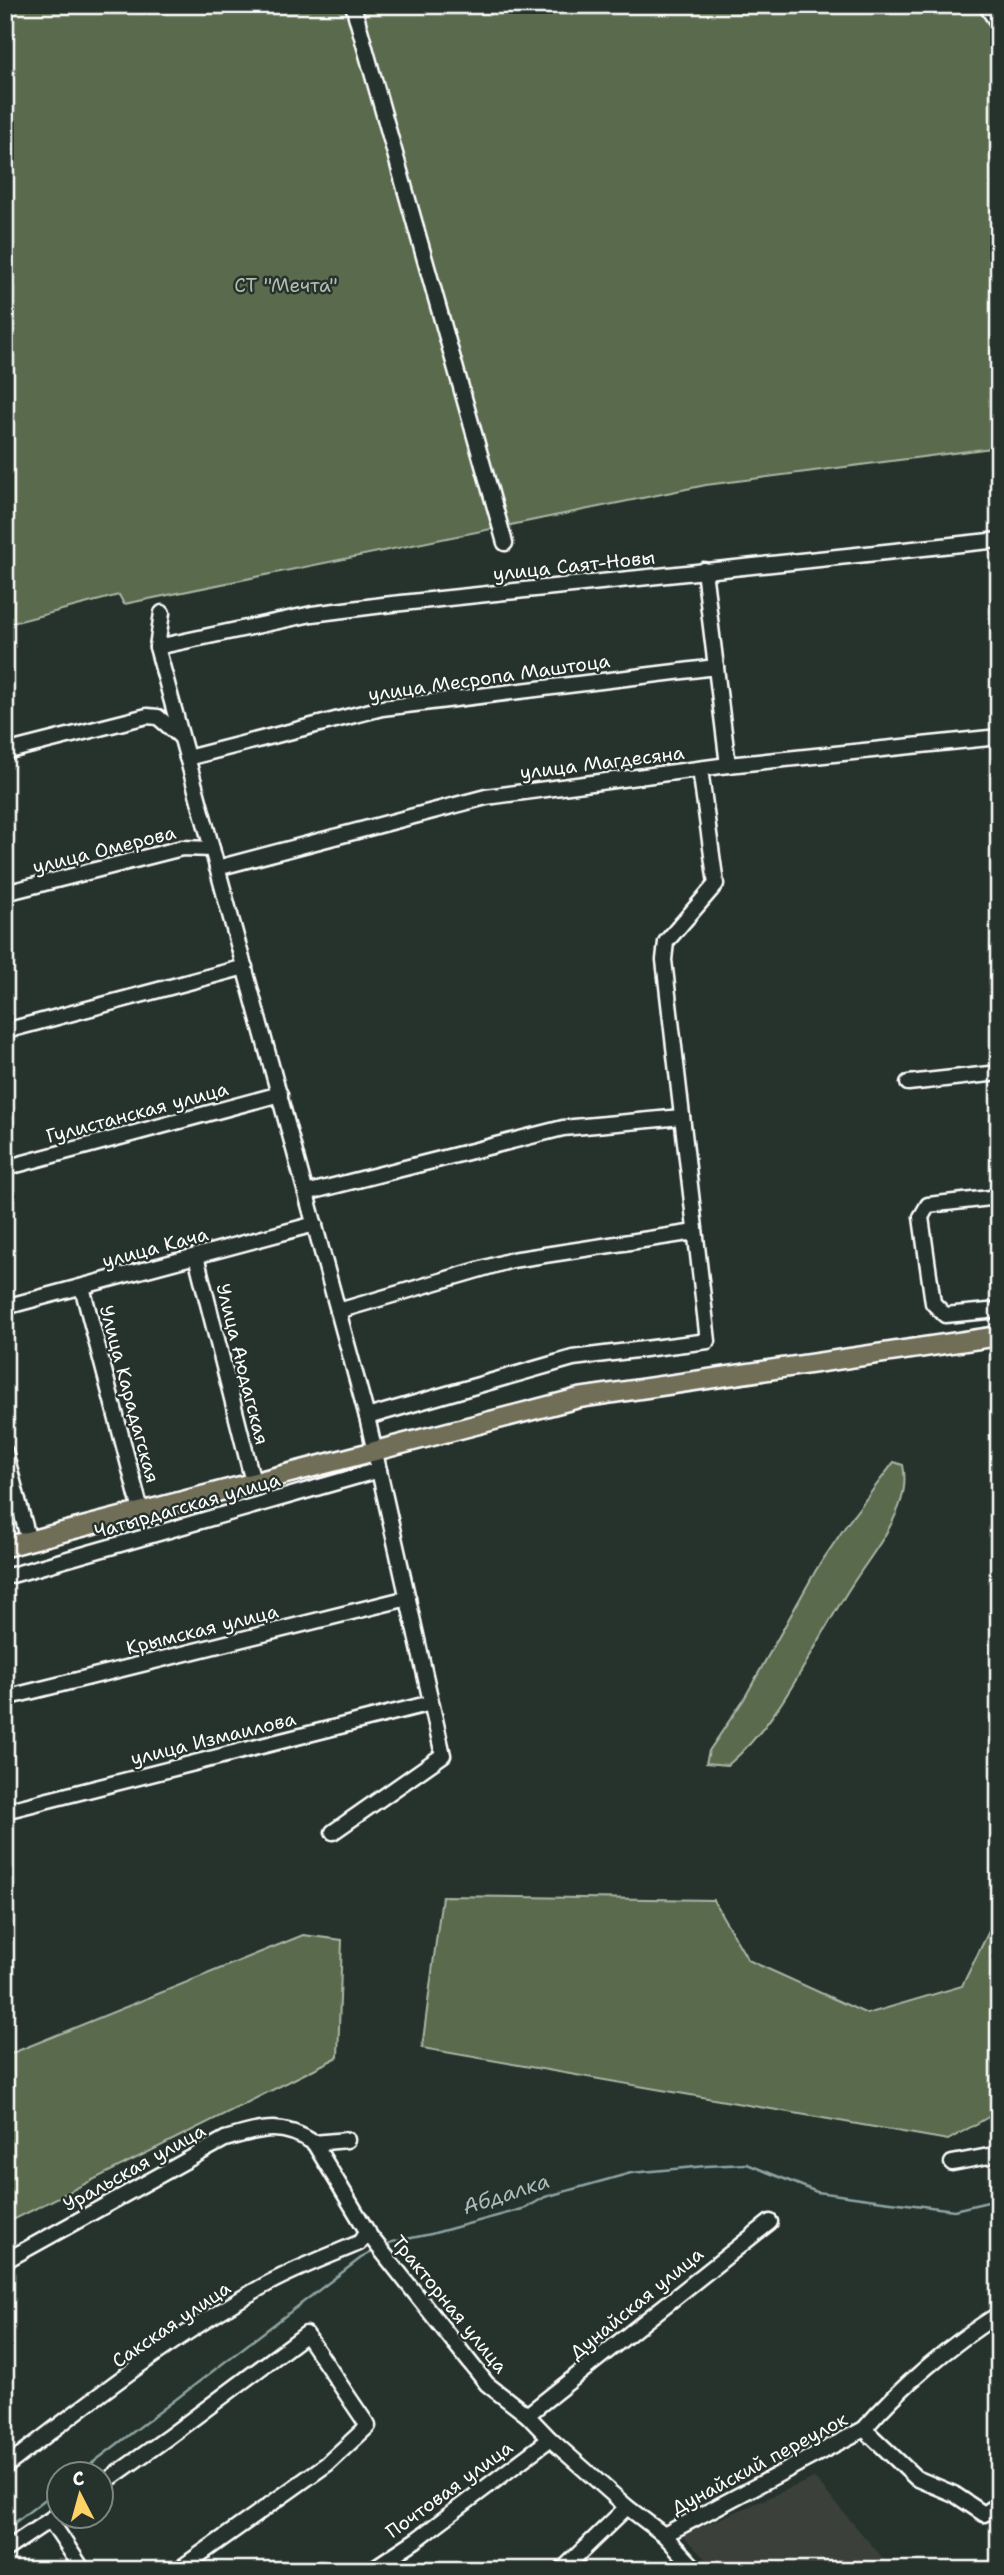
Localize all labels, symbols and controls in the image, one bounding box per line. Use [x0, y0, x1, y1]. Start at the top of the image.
park label: СТ "Мечта" [234, 273, 338, 298]
street label: улица Саят-Новы [492, 545, 656, 586]
street label: улица Месропа Маштоца [367, 648, 612, 707]
street label: улица Магдесяна [518, 740, 686, 785]
street label: улица Омерова [30, 820, 179, 879]
street label: Гулистанская улица [43, 1076, 231, 1149]
street label: улица Кача [99, 1221, 211, 1274]
street label: Улица Аюдагская [210, 1281, 275, 1447]
street label: Улица Карадагская [94, 1303, 165, 1486]
street label: Чатырдагская улица [91, 1467, 283, 1544]
street label: Крымская улица [123, 1598, 281, 1660]
street label: улица Измаилова [128, 1706, 299, 1771]
street label: Уральская улица [58, 2118, 210, 2217]
water label: Абдалка [459, 2167, 553, 2221]
street label: Тракторная улица [386, 2230, 513, 2379]
street label: Дунайская улица [564, 2242, 709, 2365]
street label: Сакская улица [107, 2275, 236, 2373]
street label: Дунайский переулок [667, 2406, 852, 2521]
street label: Почтовая улица [381, 2435, 518, 2544]
north arrow [46, 2460, 116, 2530]
text: С [71, 2466, 85, 2492]

